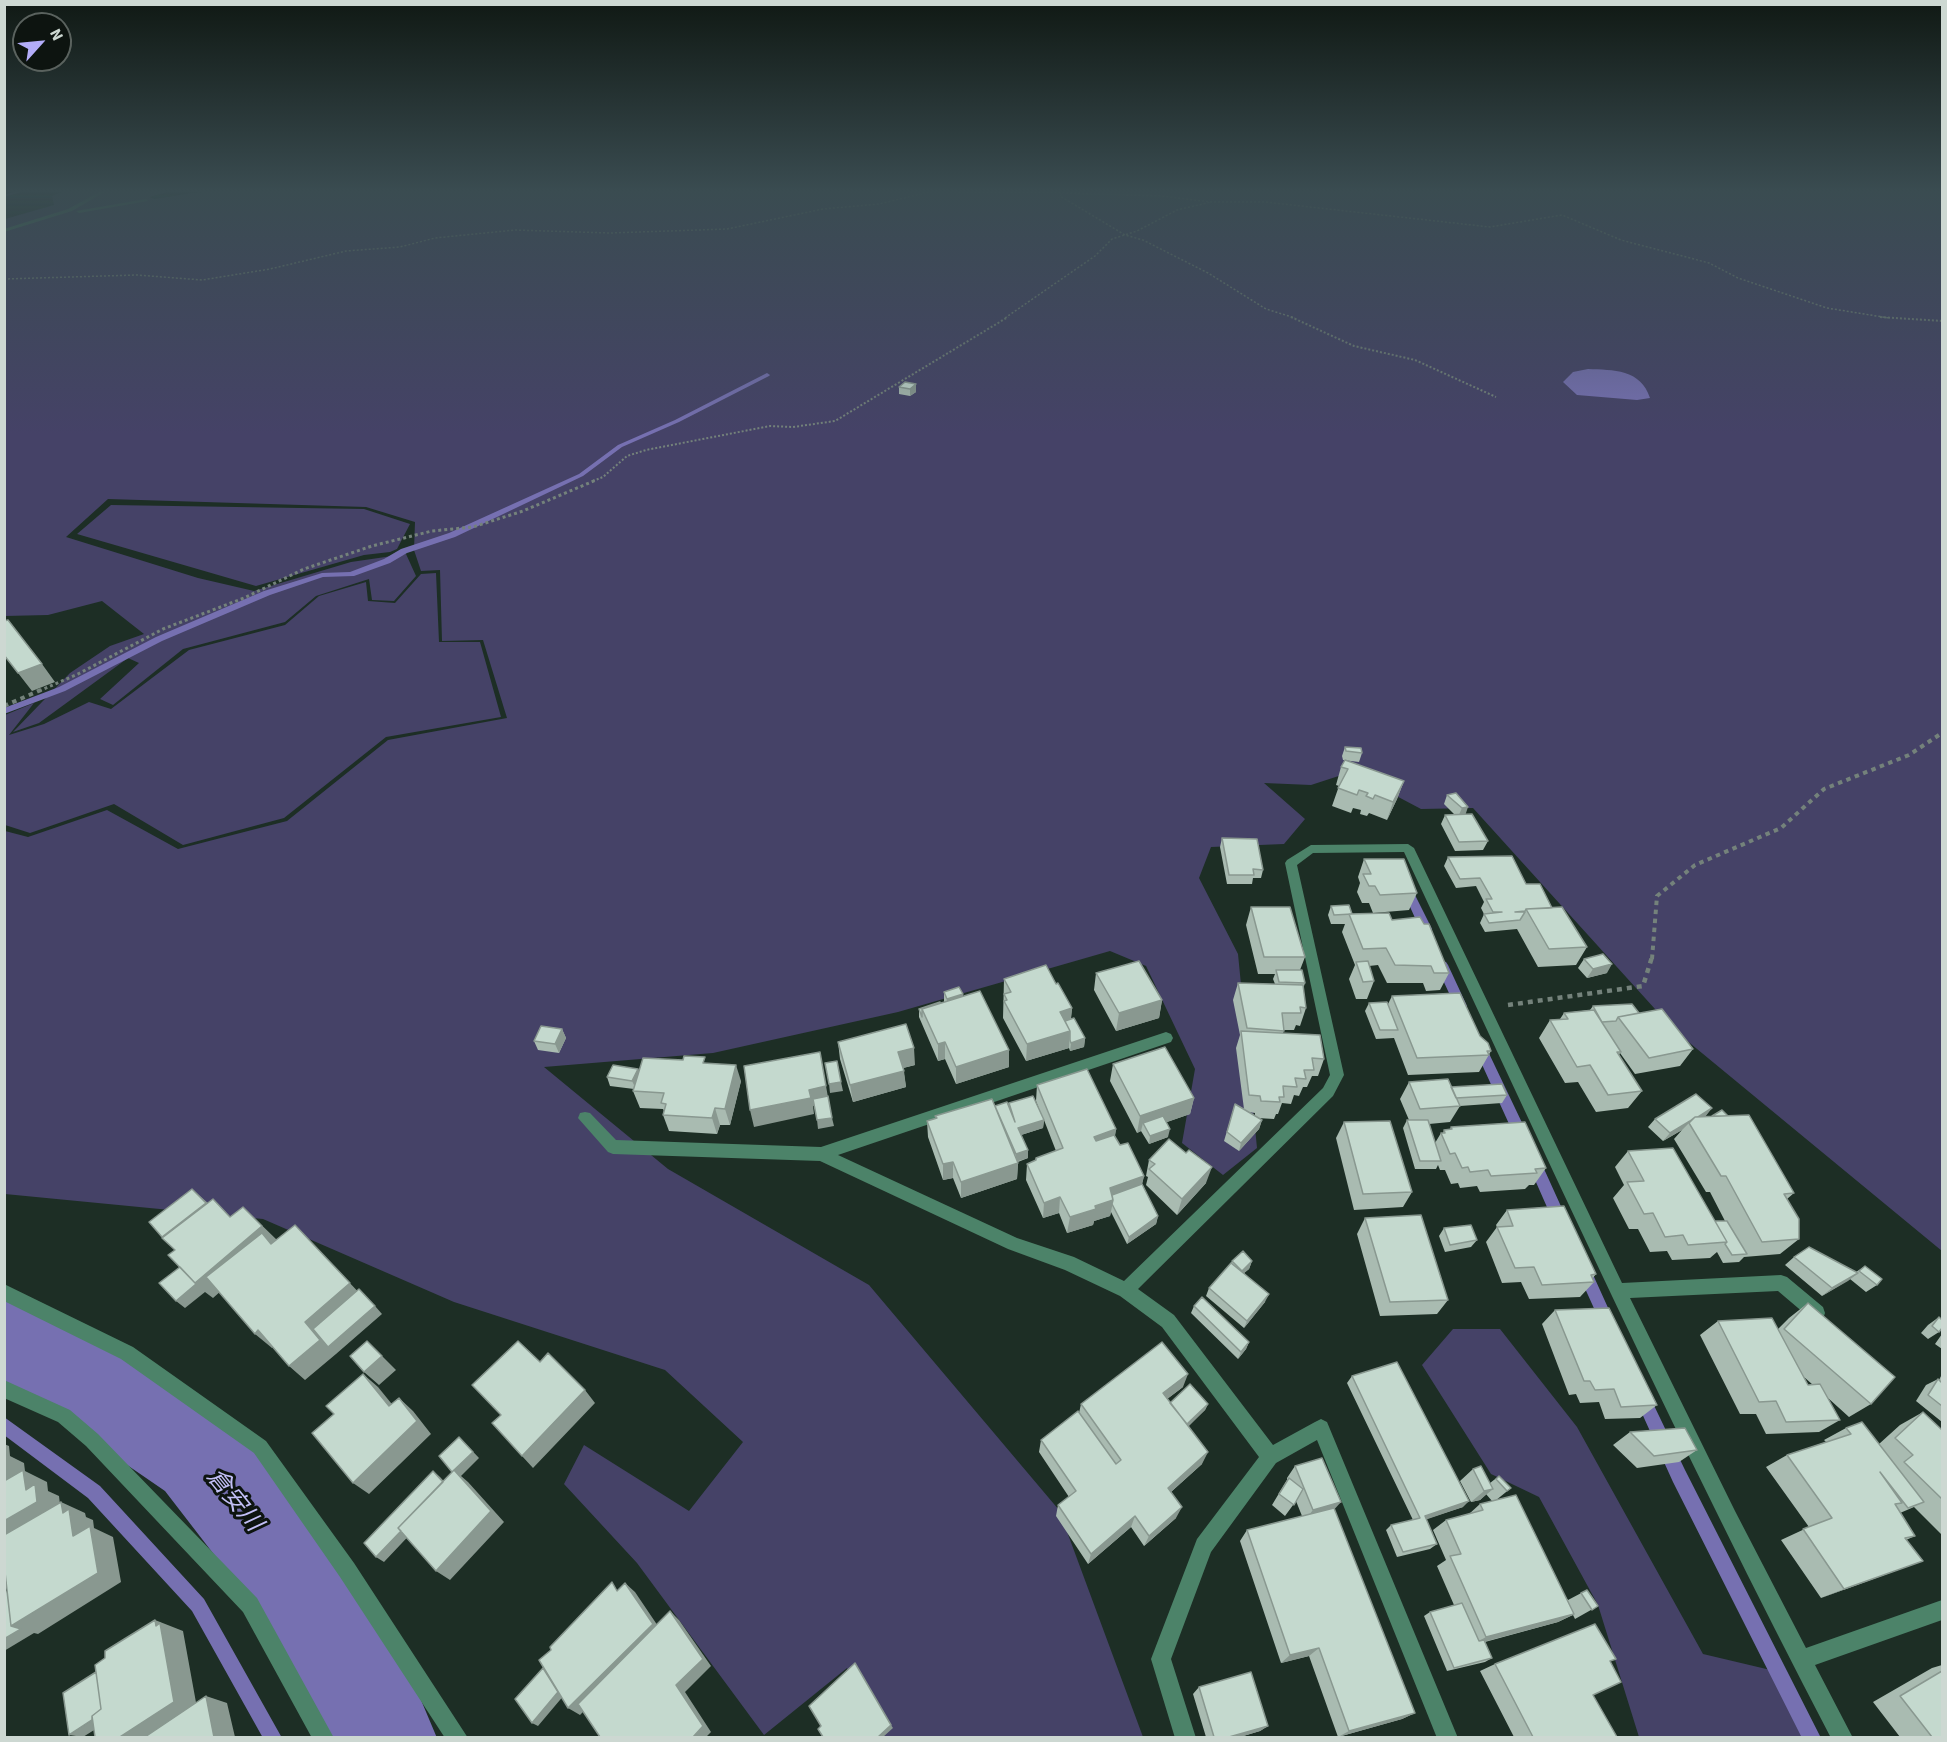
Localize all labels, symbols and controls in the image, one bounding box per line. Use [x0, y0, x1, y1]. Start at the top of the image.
north arrow [12, 12, 72, 72]
text: N [44, 25, 68, 44]
water label: 倉安川 [199, 1464, 267, 1538]

